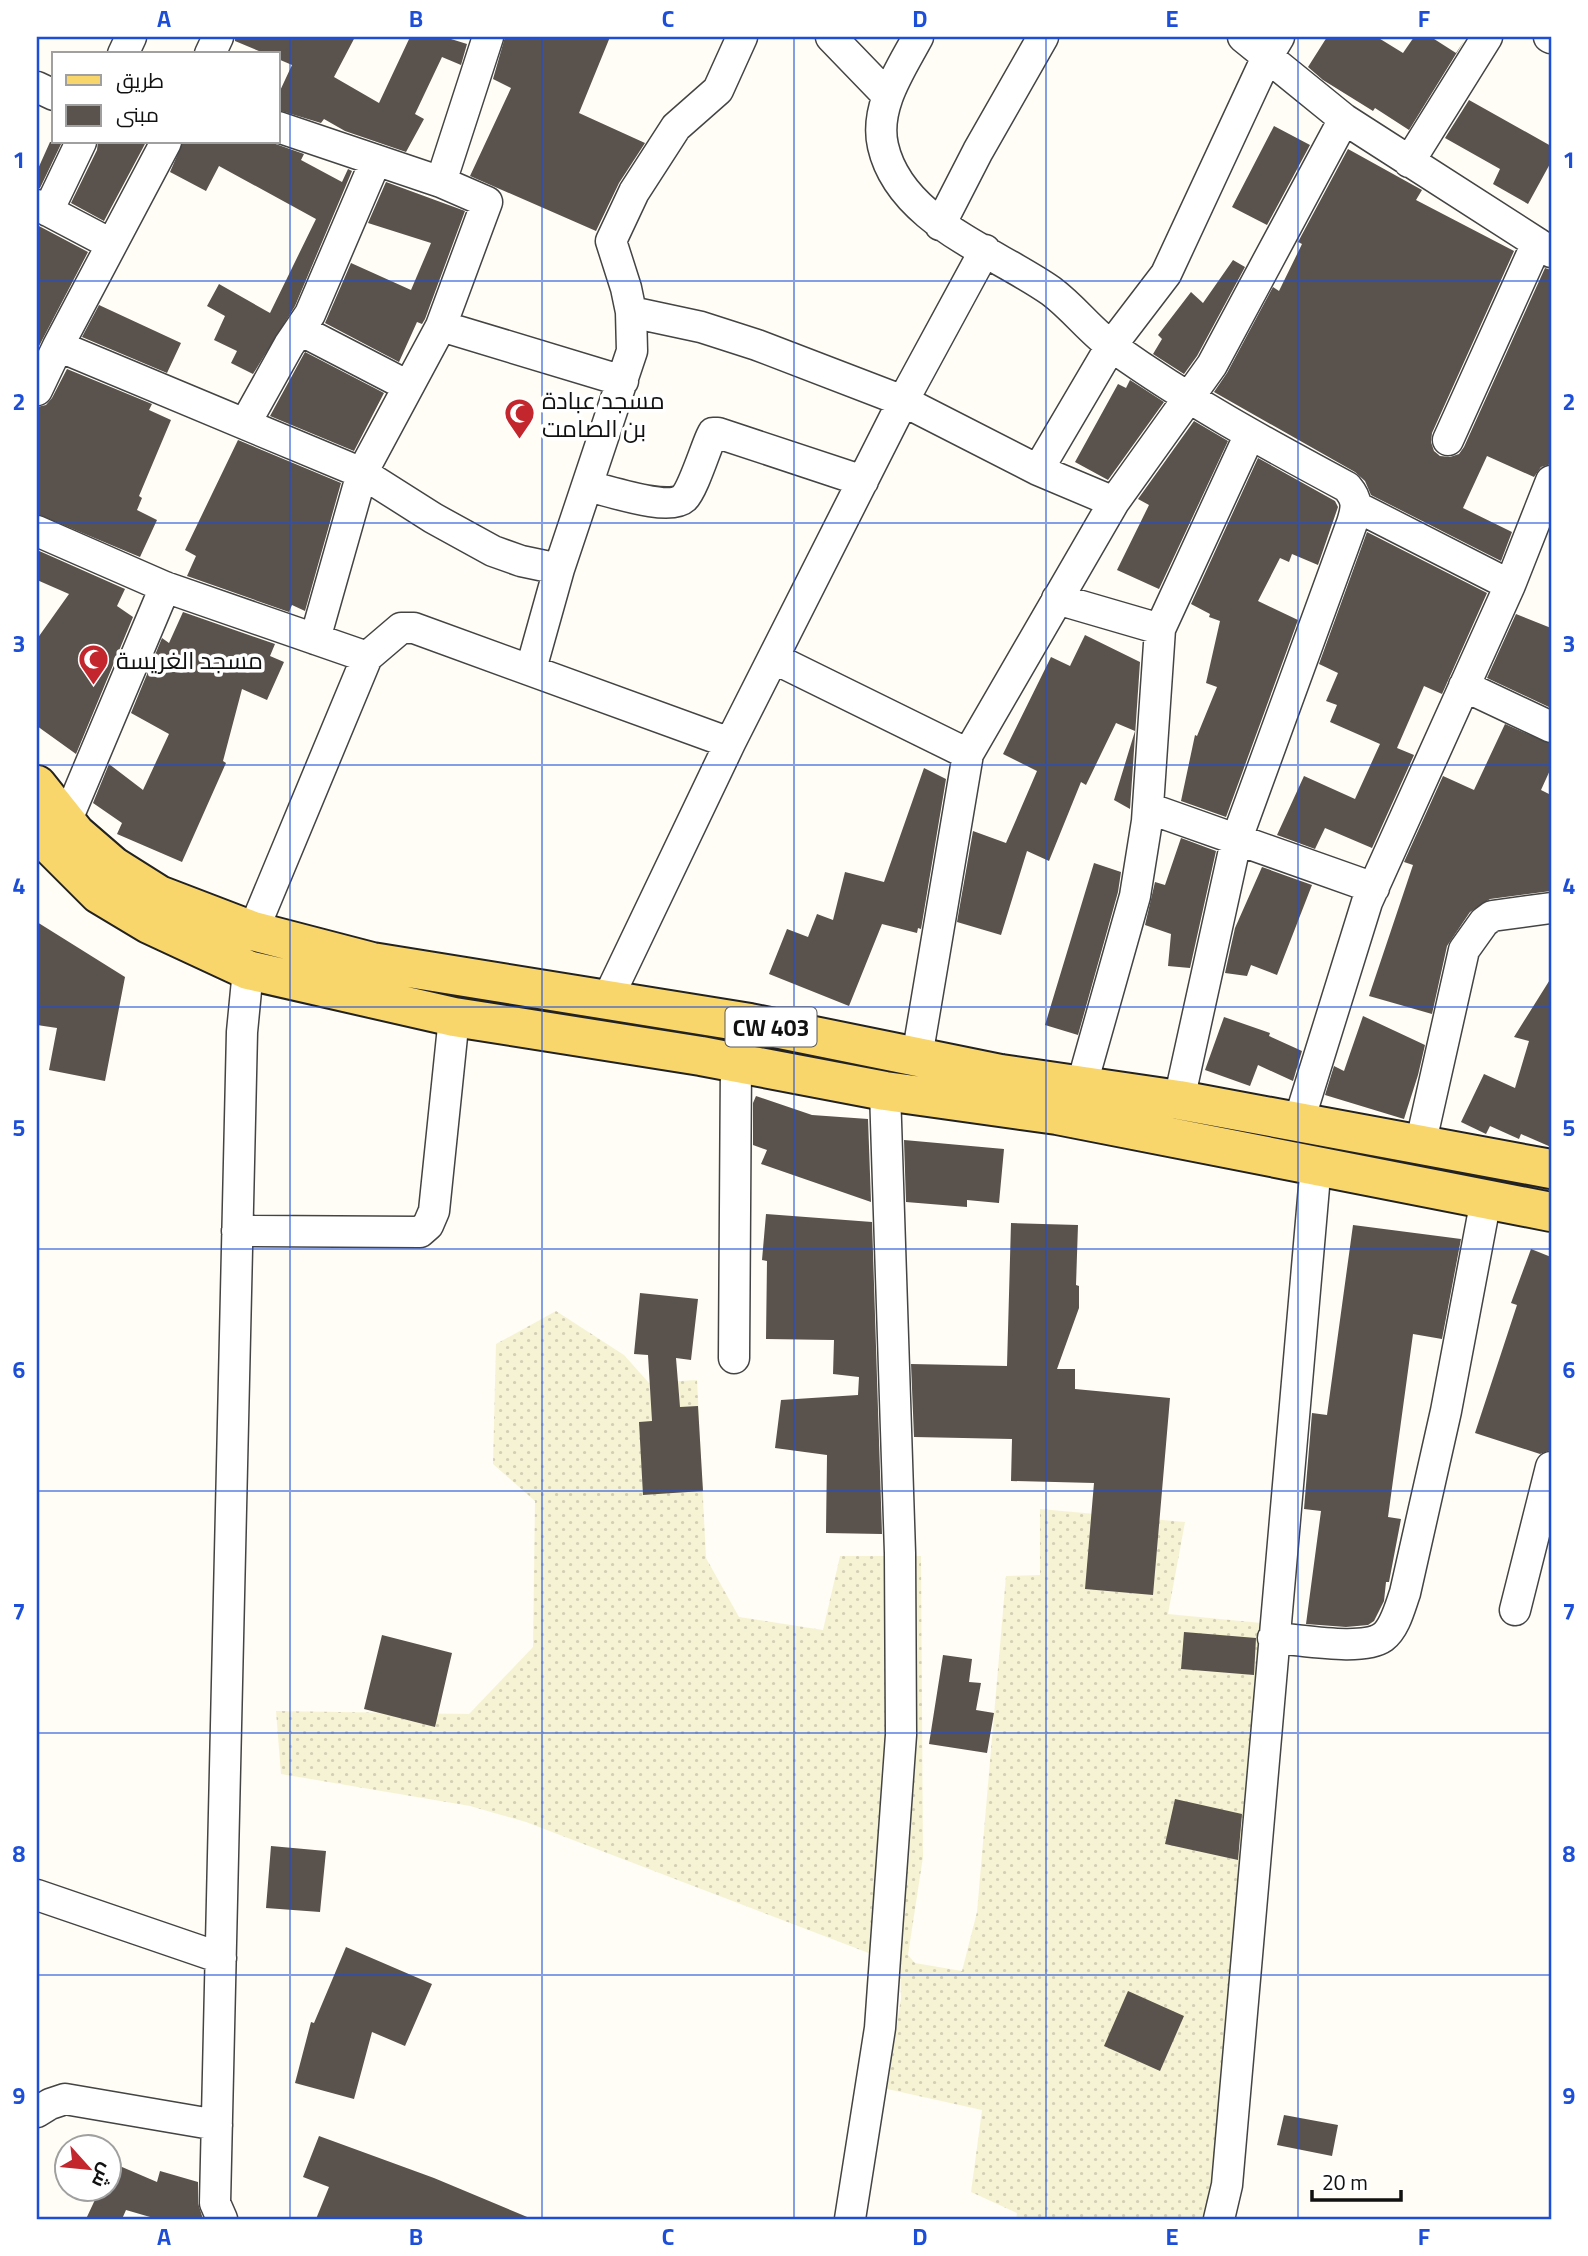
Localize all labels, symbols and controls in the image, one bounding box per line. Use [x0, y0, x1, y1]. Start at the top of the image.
text: A [157, 0, 171, 40]
text: B [409, 0, 423, 40]
text: C [662, 0, 674, 40]
text: D [913, 0, 927, 40]
text: E [1166, 0, 1178, 40]
text: F [1418, 0, 1430, 40]
legend [52, 52, 280, 144]
text: طريق [116, 61, 164, 100]
text: مبنى [116, 95, 159, 134]
text: 1 [13, 138, 25, 181]
text: 1 [1563, 138, 1575, 181]
place label: مسجد عبادة بن الصامت [542, 378, 665, 451]
text: 2 [13, 380, 25, 423]
text: 2 [1563, 380, 1575, 423]
mosque icon: مسجد عبادة بن الصامت [502, 397, 536, 441]
text: 3 [13, 622, 25, 665]
text: 3 [1563, 622, 1575, 665]
place label: مسجد الغريسة [116, 638, 263, 683]
mosque icon: مسجد الغريسة [76, 643, 110, 687]
text: 4 [13, 864, 26, 907]
text: 4 [1563, 864, 1576, 907]
road number: CW 403 [726, 1008, 816, 1046]
text: 5 [13, 1106, 25, 1149]
text: 5 [1563, 1106, 1575, 1149]
text: 6 [13, 1348, 26, 1391]
text: 6 [1563, 1348, 1576, 1391]
text: 7 [13, 1590, 25, 1633]
text: 7 [1563, 1590, 1575, 1633]
text: 8 [13, 1832, 26, 1875]
text: 8 [1563, 1832, 1576, 1875]
text: 9 [13, 2074, 25, 2117]
text: 9 [1563, 2074, 1575, 2117]
north arrow [52, 2134, 122, 2204]
text: ش [82, 2157, 125, 2195]
scale bar [1312, 2158, 1401, 2202]
text: 20 m [1322, 2163, 1368, 2202]
text: A [157, 2215, 171, 2256]
text: B [409, 2215, 423, 2256]
text: C [662, 2215, 674, 2256]
text: D [913, 2215, 927, 2256]
text: E [1166, 2215, 1178, 2256]
text: F [1418, 2215, 1430, 2256]

